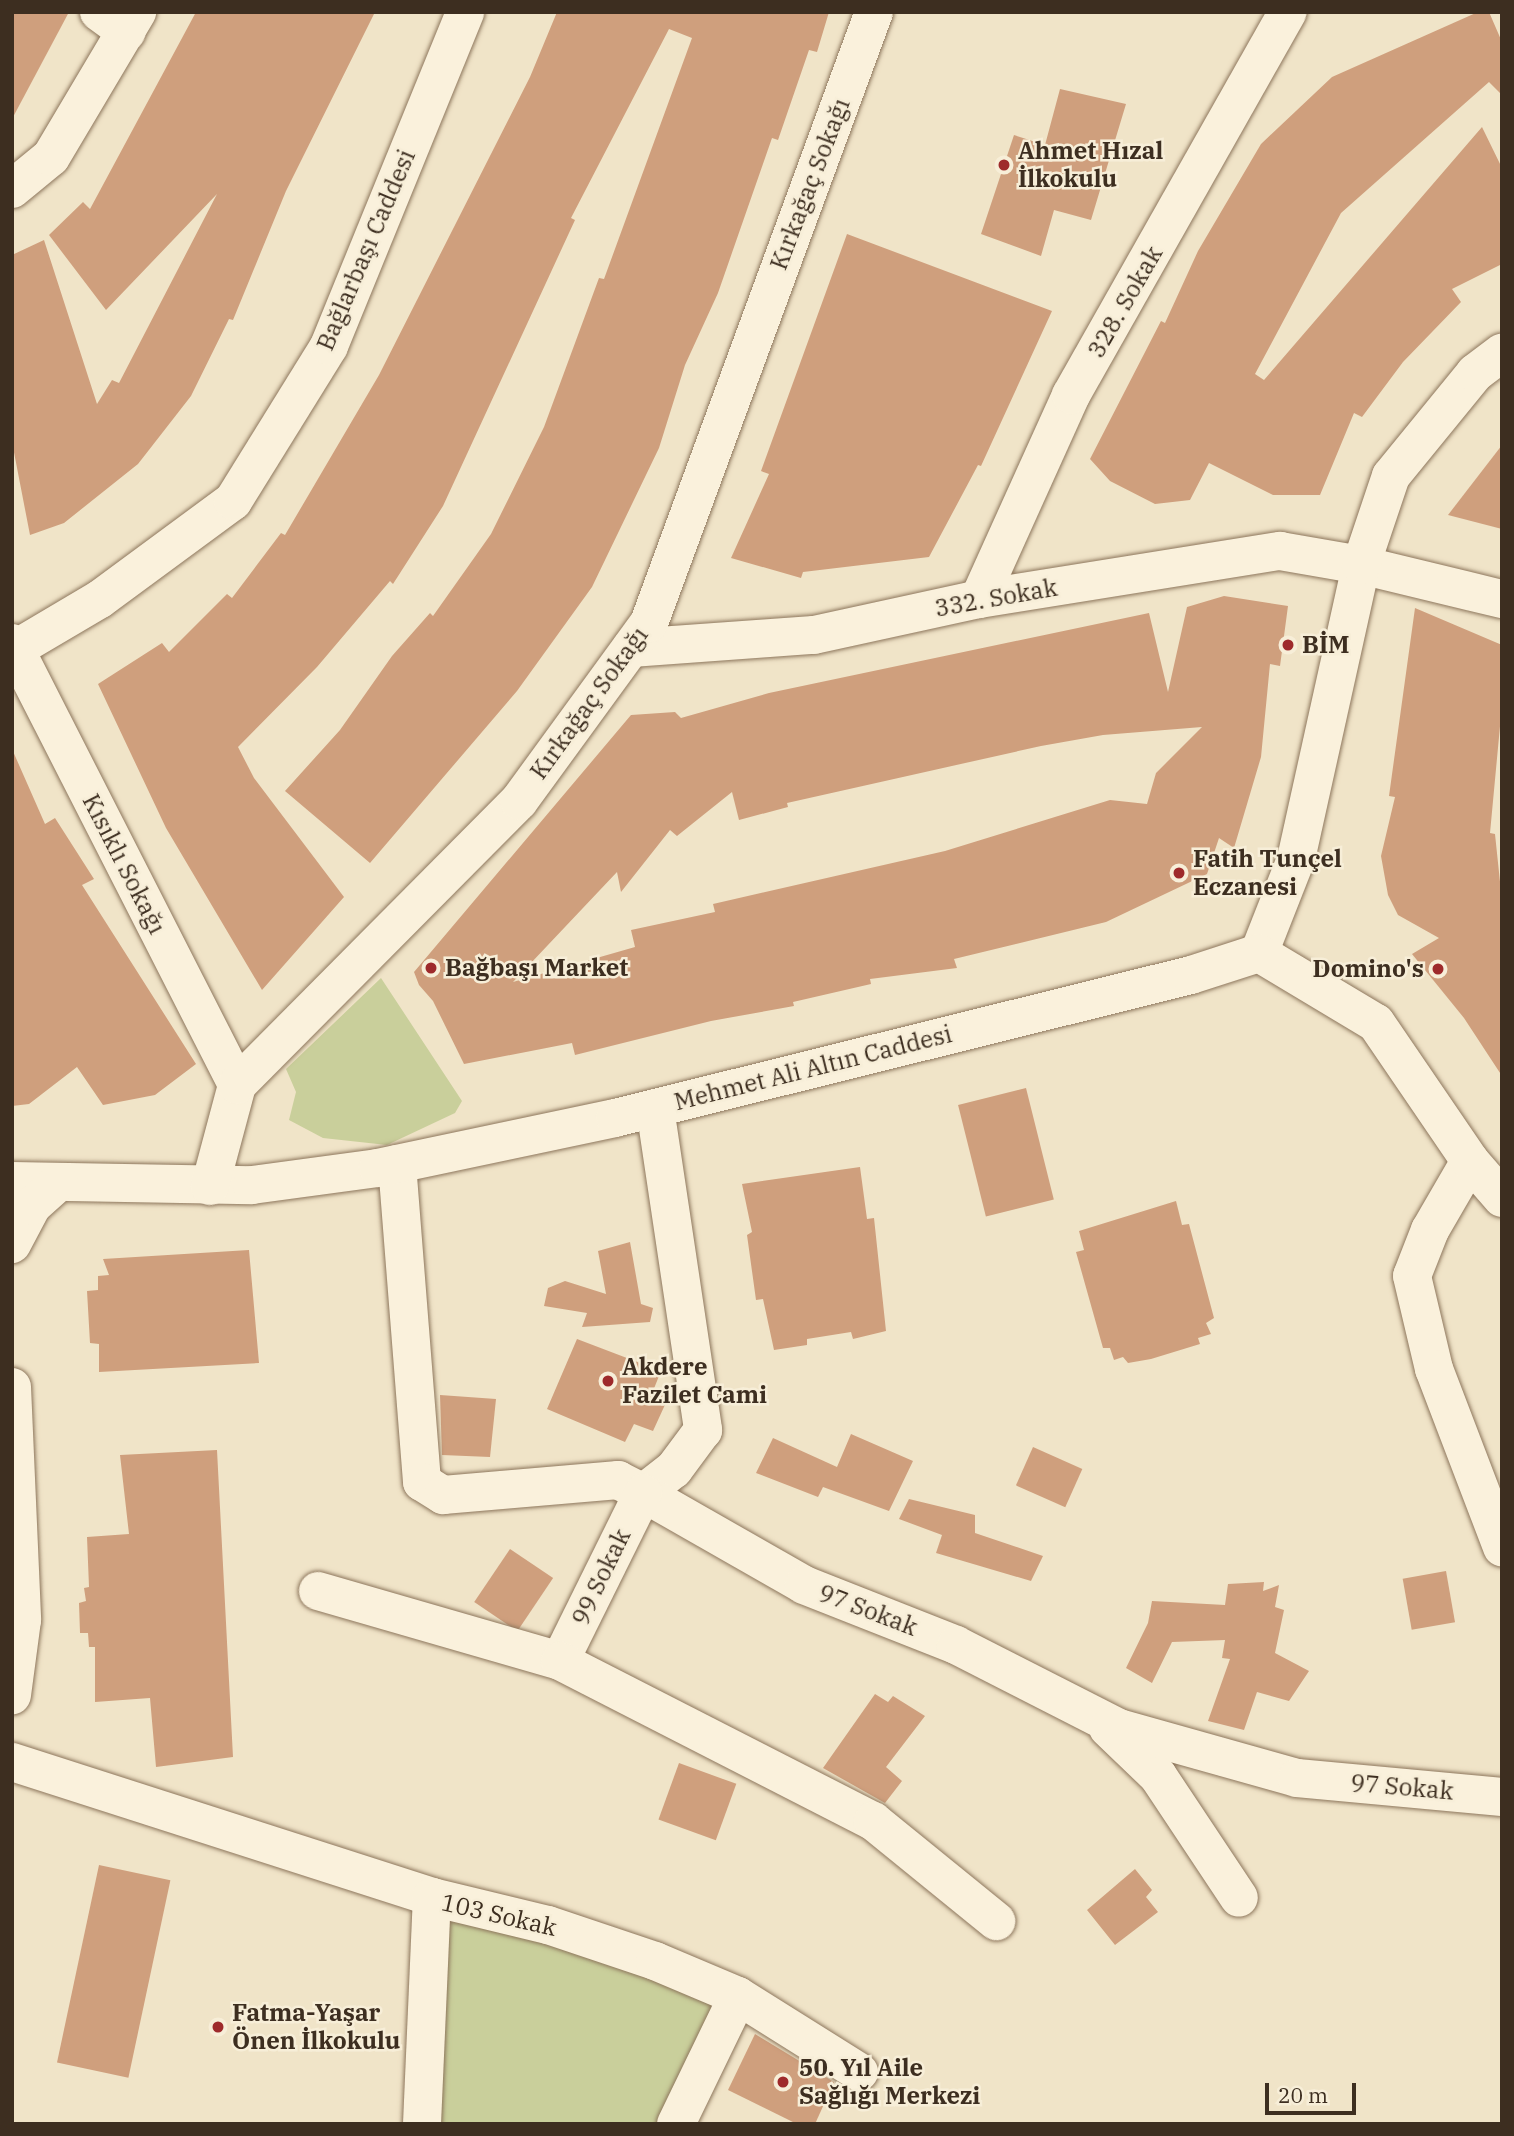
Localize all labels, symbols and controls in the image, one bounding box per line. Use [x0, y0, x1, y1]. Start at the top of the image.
street label: Kırkağaç Sokağı [764, 94, 856, 274]
place label: Ahmet Hızal İlkokulu [1018, 137, 1163, 193]
street label: Bağlarbaşı Caddesi [311, 145, 421, 355]
marker: Ahmet Hızal İlkokulu [996, 157, 1012, 173]
street label: 328. Sokak [1082, 241, 1168, 363]
street label: 332. Sokak [932, 573, 1060, 623]
street label: Kırkağaç Sokağı [524, 621, 654, 785]
place label: BİM [1302, 631, 1350, 659]
marker: BİM [1280, 637, 1296, 653]
street label: Kısıklı Sokağı [76, 789, 172, 939]
place label: Fatih Tunçel Eczanesi [1193, 845, 1342, 901]
marker: Fatih Tunçel Eczanesi [1171, 865, 1187, 881]
place label: Bağbaşı Market [445, 954, 628, 982]
place label: Domino's [1313, 955, 1424, 983]
marker: Bağbaşı Market [423, 960, 439, 976]
marker: Domino's [1430, 961, 1446, 977]
street label: Mehmet Ali Altın Caddesi [671, 1020, 955, 1116]
place label: Akdere Fazilet Cami [622, 1353, 767, 1409]
marker: Akdere Fazilet Cami [600, 1373, 616, 1389]
street label: 99 Sokak [565, 1524, 637, 1630]
street label: 97 Sokak [815, 1578, 921, 1642]
street label: 97 Sokak [1349, 1768, 1455, 1806]
street label: 103 Sokak [438, 1888, 560, 1942]
place label: Fatma-Yaşar Önen İlkokulu [232, 1999, 400, 2055]
marker: Fatma-Yaşar Önen İlkokulu [210, 2019, 226, 2035]
place label: 50. Yıl Aile Sağlığı Merkezi [799, 2054, 980, 2110]
scale bar [1269, 2070, 1360, 2114]
marker: 50. Yıl Aile Sağlığı Merkezi [773, 2072, 793, 2092]
text: 20 m [1278, 2081, 1328, 2109]

